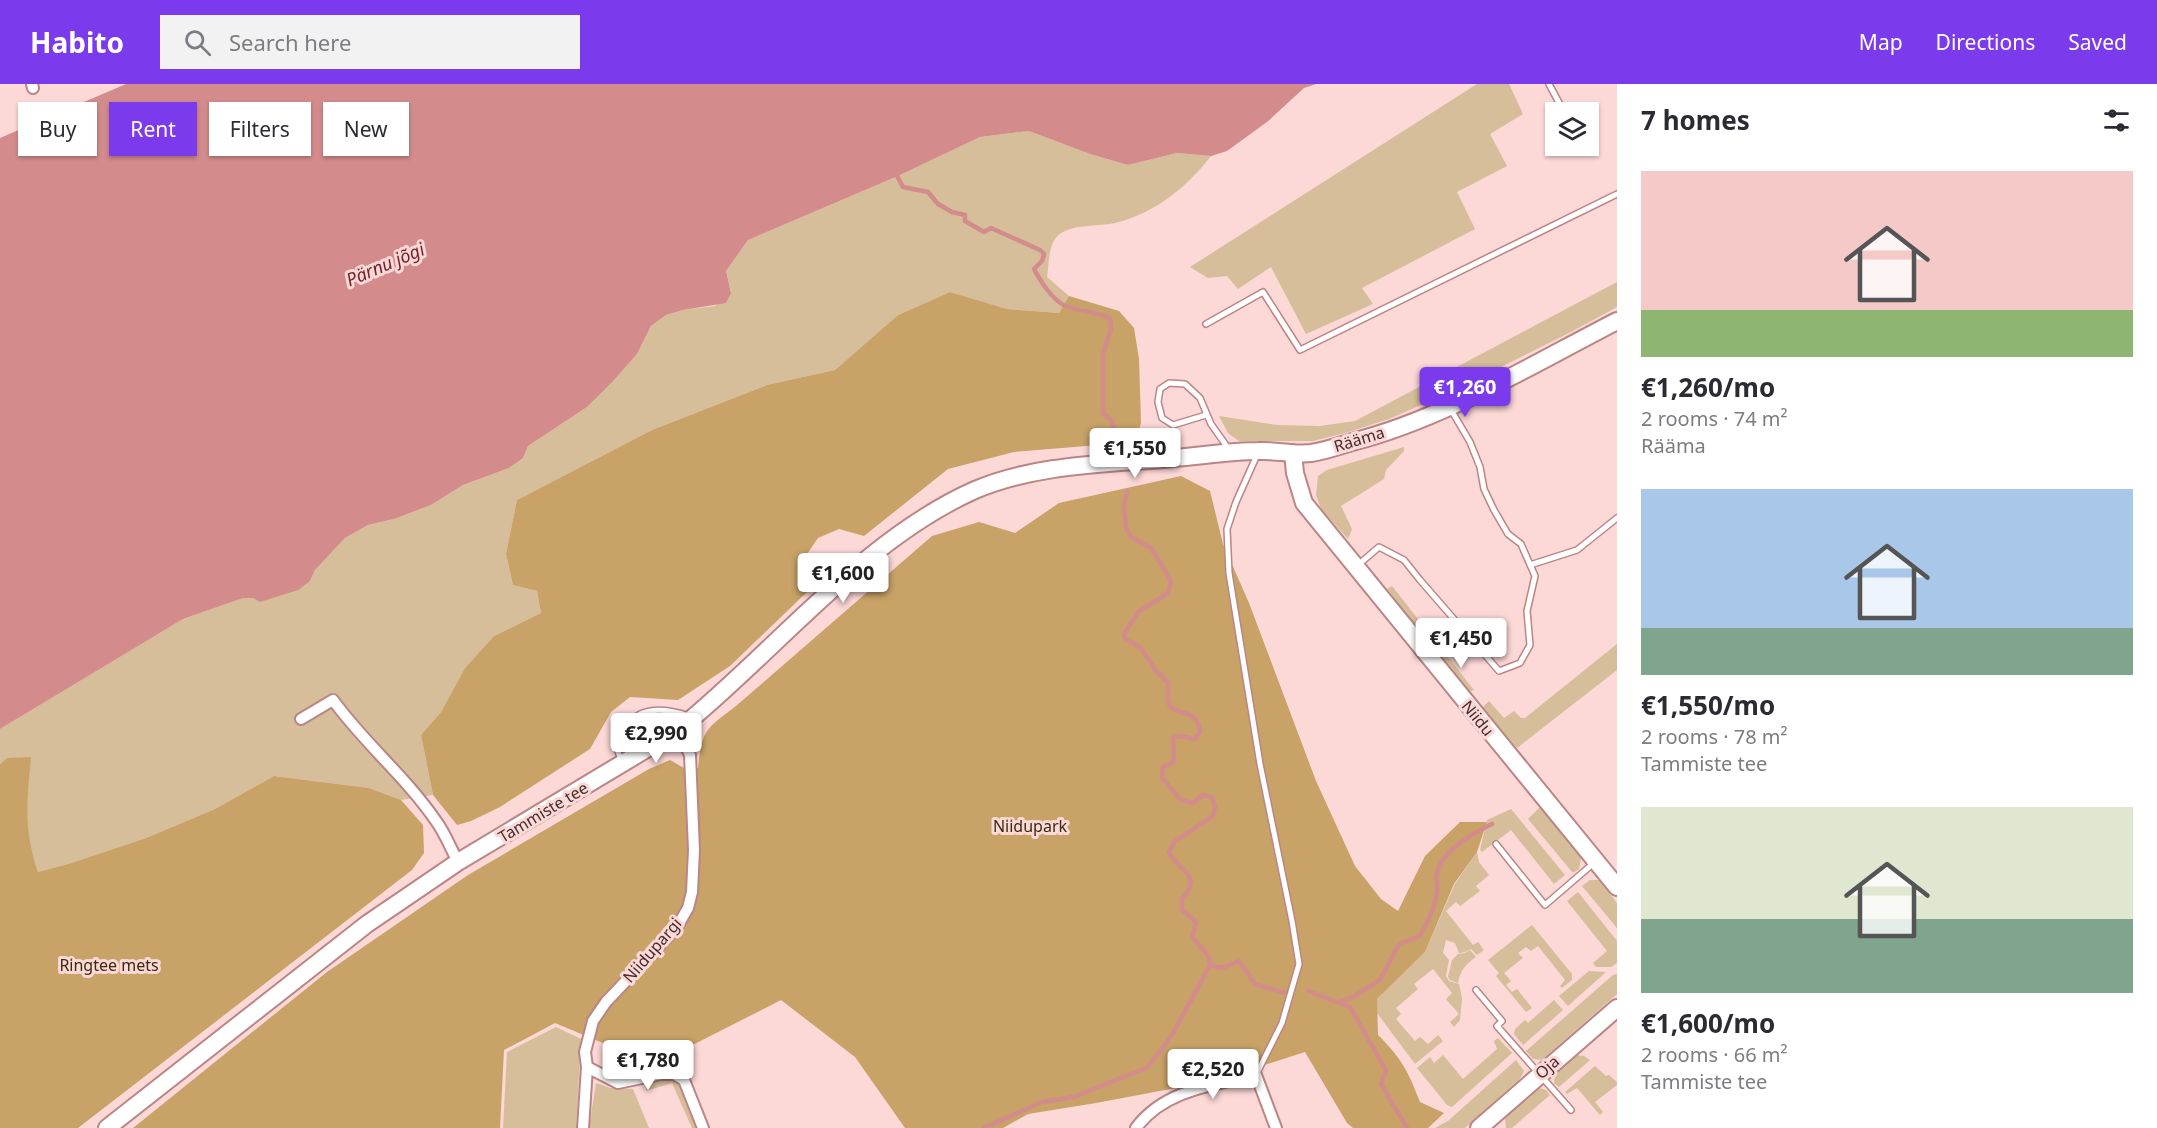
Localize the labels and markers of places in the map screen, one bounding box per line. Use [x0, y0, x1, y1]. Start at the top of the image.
pin: €1,260 [1416, 367, 1514, 418]
pin: €1,550 [1086, 428, 1184, 479]
pin: €1,600 [794, 553, 892, 604]
pin: €1,450 [1412, 618, 1510, 669]
pin: €2,990 [607, 713, 705, 764]
pin: €1,780 [599, 1040, 697, 1091]
pin: €2,520 [1164, 1049, 1262, 1100]

